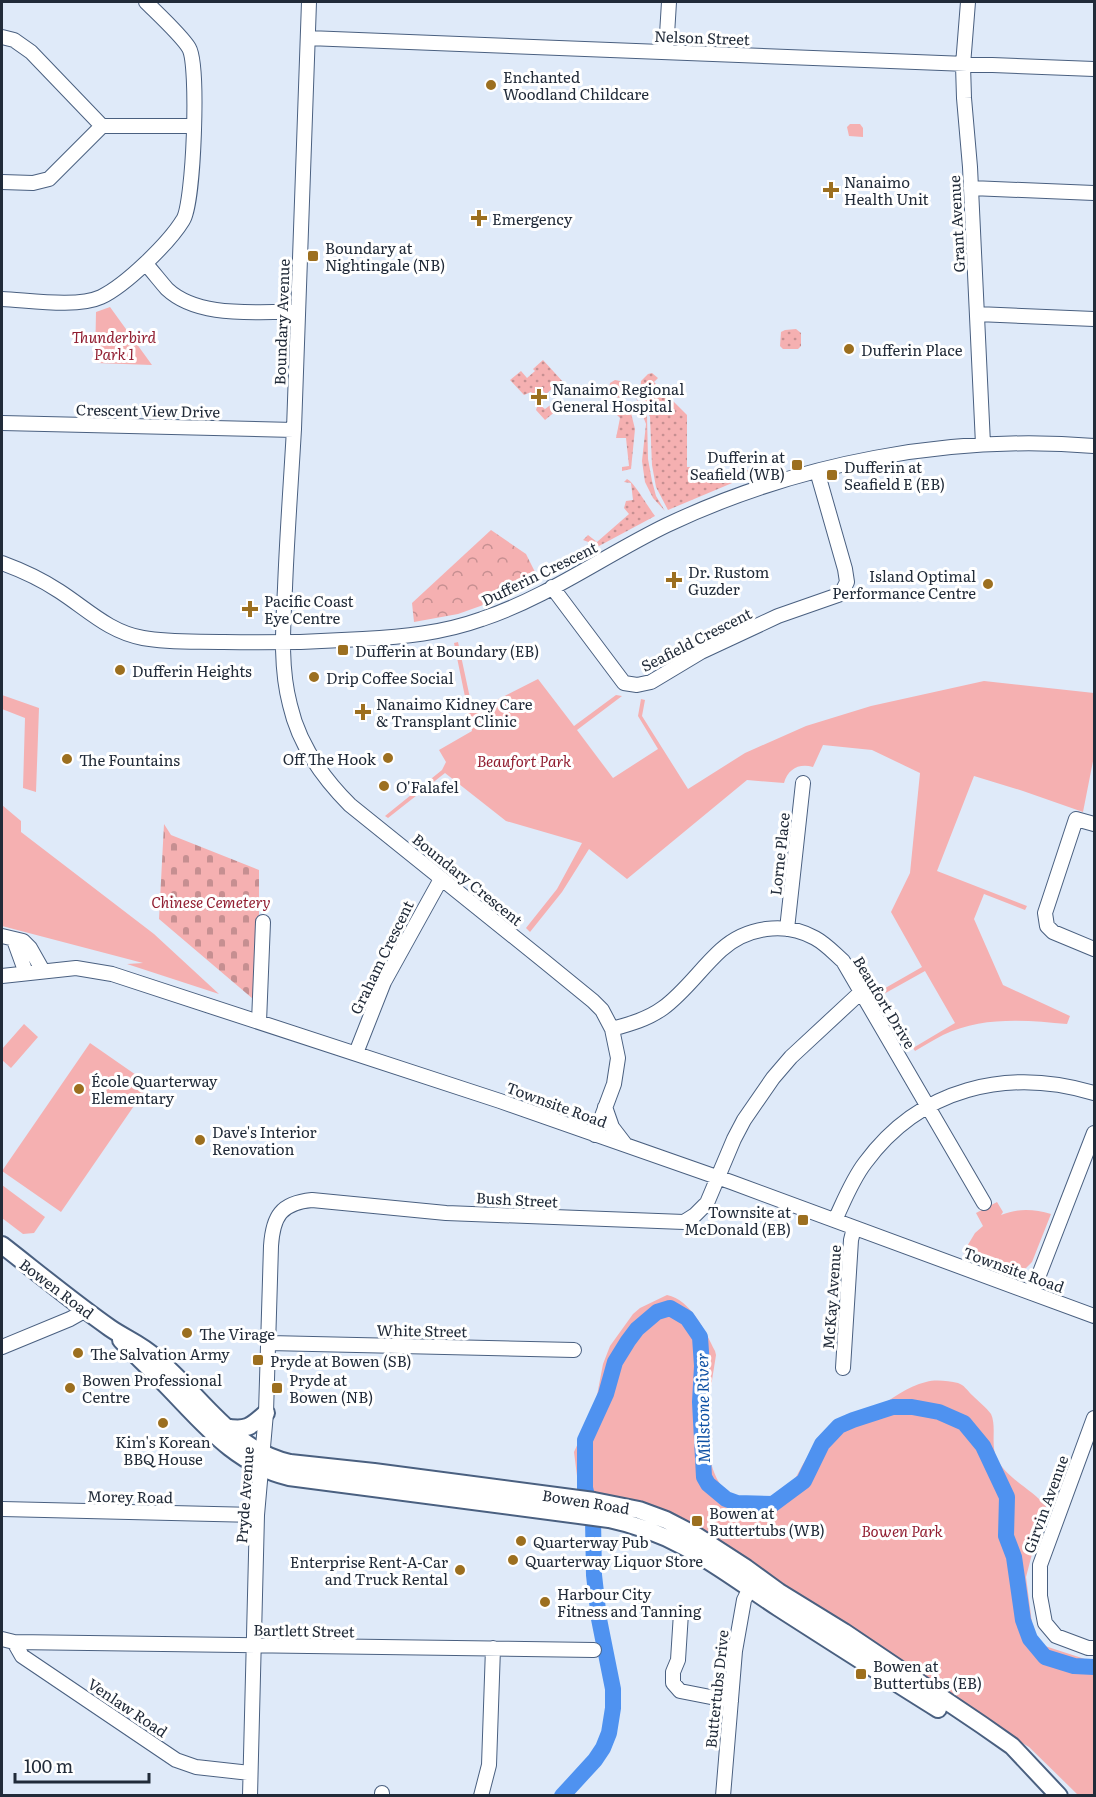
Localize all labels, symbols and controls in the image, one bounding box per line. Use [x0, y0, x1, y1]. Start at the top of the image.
street label: Nelson Street [654, 24, 750, 50]
place label: Enchanted Woodland Childcare [503, 65, 649, 105]
marker: Enchanted Woodland Childcare [484, 78, 498, 92]
place label: Nanaimo Health Unit [844, 170, 929, 210]
street label: Grant Avenue [942, 175, 970, 273]
marker: Nanaimo Health Unit [822, 181, 840, 199]
place label: Emergency [492, 207, 573, 230]
marker: Emergency [470, 209, 488, 227]
place label: Boundary at Nightingale (NB) [325, 236, 445, 276]
marker: Boundary at Nightingale (NB) [306, 249, 320, 263]
street label: Boundary Avenue [267, 258, 295, 386]
park label: Thunderbird Park 1 [72, 325, 157, 365]
place label: Dufferin Place [861, 338, 963, 361]
marker: Dufferin Place [842, 342, 856, 356]
place label: Nanaimo Regional General Hospital [552, 377, 684, 417]
marker: Nanaimo Regional General Hospital [530, 388, 548, 406]
street label: Crescent View Drive [76, 397, 220, 423]
place label: Dufferin at Seafield (WB) [690, 445, 785, 485]
place label: Dufferin at Seafield E (EB) [844, 455, 945, 495]
marker: Dufferin at Seafield (WB) [790, 458, 804, 472]
marker: Dufferin at Seafield E (EB) [825, 468, 839, 482]
street label: Dufferin Crescent [477, 535, 601, 611]
place label: Dr. Rustom Guzder [688, 560, 770, 600]
place label: Island Optimal Performance Centre [832, 564, 976, 604]
marker: Dr. Rustom Guzder [665, 571, 683, 589]
marker: Island Optimal Performance Centre [981, 577, 995, 591]
place label: Pacific Coast Eye Centre [264, 589, 354, 629]
marker: Pacific Coast Eye Centre [241, 600, 259, 618]
street label: Seafield Crescent [637, 601, 755, 677]
place label: Dufferin at Boundary (EB) [355, 639, 539, 662]
marker: Dufferin at Boundary (EB) [336, 643, 350, 657]
place label: Dufferin Heights [132, 659, 252, 682]
marker: Dufferin Heights [113, 663, 127, 677]
place label: Drip Coffee Social [326, 666, 454, 689]
marker: Drip Coffee Social [307, 670, 321, 684]
place label: Nanaimo Kidney Care & Transplant Clinic [376, 692, 533, 732]
marker: Nanaimo Kidney Care & Transplant Clinic [354, 703, 372, 721]
place label: Off The Hook [283, 747, 377, 770]
place label: The Fountains [79, 748, 180, 771]
park label: Beaufort Park [477, 749, 572, 772]
marker: Off The Hook [381, 751, 395, 765]
marker: The Fountains [60, 752, 74, 766]
place label: O'Falafel [396, 775, 459, 798]
marker: O'Falafel [377, 779, 391, 793]
street label: Lorne Place [763, 811, 795, 897]
street label: Boundary Crescent [408, 827, 528, 931]
park label: Chinese Cemetery [151, 890, 271, 913]
street label: Graham Crescent [343, 896, 419, 1018]
street label: Beaufort Drive [848, 951, 922, 1053]
place label: École Quarterway Elementary [91, 1069, 218, 1109]
street label: Townsite Road [503, 1075, 611, 1133]
marker: École Quarterway Elementary [72, 1082, 86, 1096]
place label: Dave's Interior Renovation [212, 1120, 317, 1160]
marker: Dave's Interior Renovation [193, 1133, 207, 1147]
street label: Bush Street [475, 1185, 559, 1213]
place label: Townsite at McDonald (EB) [684, 1200, 791, 1240]
marker: Townsite at McDonald (EB) [796, 1213, 810, 1227]
street label: Townsite Road [960, 1240, 1068, 1298]
street label: McKay Avenue [816, 1244, 846, 1350]
street label: Bowen Road [15, 1252, 99, 1324]
street label: White Street [377, 1318, 467, 1342]
place label: The Virage [199, 1322, 275, 1345]
marker: The Virage [180, 1326, 194, 1340]
place label: The Salvation Army [90, 1342, 230, 1365]
marker: The Salvation Army [71, 1346, 85, 1360]
place label: Pryde at Bowen (SB) [270, 1349, 412, 1372]
marker: Pryde at Bowen (SB) [251, 1353, 265, 1367]
water label: Millstone River [689, 1353, 715, 1463]
place label: Bowen Professional Centre [82, 1368, 222, 1408]
place label: Pryde at Bowen (NB) [289, 1368, 373, 1408]
marker: Bowen Professional Centre [63, 1381, 77, 1395]
marker: Pryde at Bowen (NB) [270, 1381, 284, 1395]
marker: Kim's Korean BBQ House [156, 1416, 170, 1430]
place label: Kim's Korean BBQ House [115, 1430, 211, 1470]
street label: Pryde Avenue [229, 1446, 259, 1544]
street label: Girvin Avenue [1017, 1452, 1073, 1556]
street label: Bowen Road [541, 1483, 631, 1519]
street label: Morey Road [87, 1484, 173, 1508]
place label: Bowen at Buttertubs (WB) [709, 1501, 825, 1541]
marker: Bowen at Buttertubs (WB) [690, 1514, 704, 1528]
park label: Bowen Park [861, 1519, 944, 1542]
place label: Quarterway Pub [533, 1530, 649, 1553]
marker: Quarterway Pub [514, 1534, 528, 1548]
place label: Quarterway Liquor Store [525, 1549, 703, 1572]
place label: Enterprise Rent-A-Car and Truck Rental [290, 1550, 448, 1590]
marker: Quarterway Liquor Store [506, 1553, 520, 1567]
marker: Enterprise Rent-A-Car and Truck Rental [453, 1563, 467, 1577]
place label: Harbour City Fitness and Tanning [557, 1582, 702, 1622]
marker: Harbour City Fitness and Tanning [538, 1595, 552, 1609]
street label: Bartlett Street [253, 1618, 355, 1642]
street label: Buttertubs Drive [698, 1628, 734, 1749]
place label: Bowen at Buttertubs (EB) [873, 1654, 982, 1694]
marker: Bowen at Buttertubs (EB) [854, 1667, 868, 1681]
street label: Venlaw Road [83, 1672, 173, 1742]
scale bar [15, 1746, 148, 1784]
text: 100 m [24, 1752, 73, 1779]

